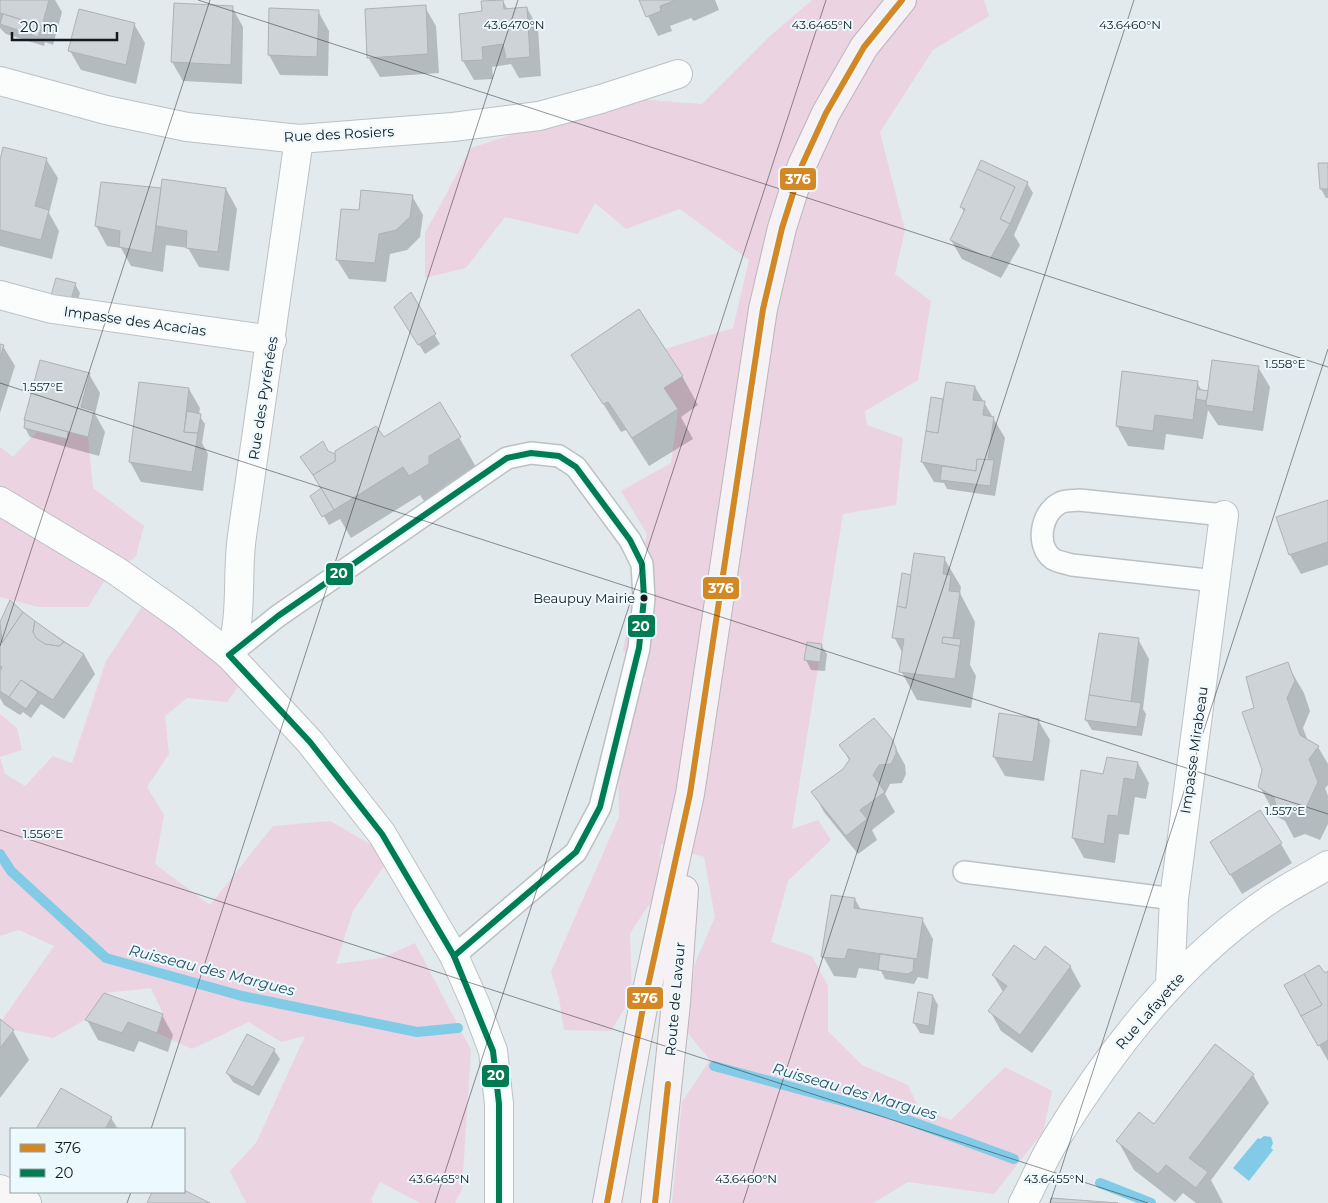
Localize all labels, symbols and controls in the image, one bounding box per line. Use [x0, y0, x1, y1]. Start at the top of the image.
scale bar [12, 10, 118, 42]
text: 20 m [20, 17, 58, 36]
text: 43.6470°N [483, 17, 545, 32]
text: 43.6465°N [792, 17, 852, 32]
text: 43.6460°N [1099, 17, 1161, 32]
street label: Rue des Rosiers [283, 122, 395, 146]
line badge: 376 [779, 167, 817, 191]
text: 376 [784, 170, 811, 188]
street label: Impasse des Acacias [63, 302, 208, 340]
street label: Rue des Pyrénées [244, 335, 282, 461]
text: 1.558°E [1264, 356, 1306, 371]
text: 1.557°E [23, 379, 63, 394]
line badge: 20 [325, 562, 354, 586]
text: 20 [330, 564, 348, 582]
line badge: 376 [702, 576, 740, 600]
text: 376 [707, 579, 734, 597]
place label: Beaupuy Mairie [533, 590, 635, 606]
marker: Beaupuy Mairie [639, 593, 649, 603]
line badge: 20 [627, 614, 656, 638]
text: 20 [632, 617, 650, 635]
street label: Impasse Mirabeau [1176, 685, 1212, 815]
text: 1.557°E [1265, 803, 1305, 818]
text: 1.556°E [23, 826, 63, 841]
water label: Ruisseau des Margues [127, 940, 298, 1000]
street label: Route de Lavaur [661, 941, 689, 1057]
street label: Rue Lafayette [1112, 969, 1188, 1053]
line badge: 376 [626, 986, 664, 1010]
text: 376 [631, 989, 658, 1007]
water label: Ruisseau des Margues [770, 1058, 940, 1124]
line badge: 20 [481, 1064, 510, 1088]
text: 20 [487, 1066, 505, 1084]
legend [10, 1128, 185, 1193]
text: 376 [55, 1138, 81, 1157]
text: 20 [55, 1163, 73, 1182]
text: 43.6465°N [409, 1171, 469, 1186]
text: 43.6460°N [715, 1171, 777, 1186]
text: 43.6455°N [1024, 1171, 1084, 1186]

